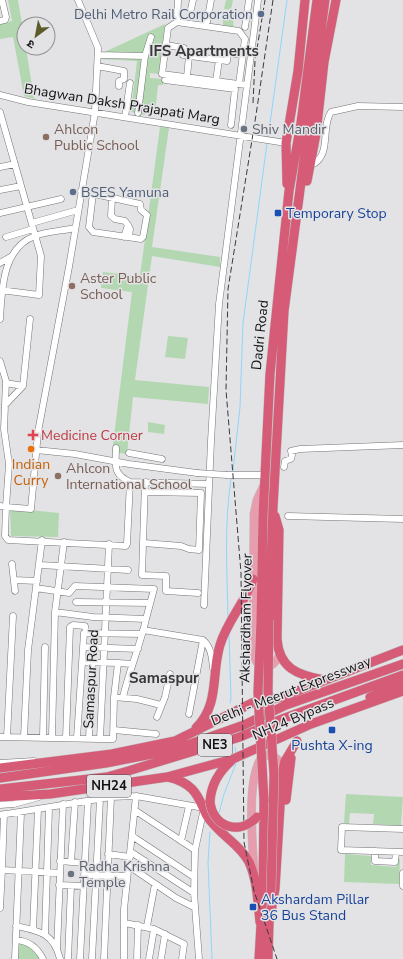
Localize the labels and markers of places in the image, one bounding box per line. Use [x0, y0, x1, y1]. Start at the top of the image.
place label: Delhi Metro Rail Corporation [74, 5, 253, 24]
marker: Delhi Metro Rail Corporation [256, 9, 266, 19]
place label: Ahlcon Public School [54, 120, 140, 155]
place label: Shiv Mandir [252, 120, 326, 139]
marker: Shiv Mandir [239, 124, 249, 134]
marker: Ahlcon Public School [41, 132, 51, 142]
place label: BSES Yamuna [81, 183, 169, 202]
marker: BSES Yamuna [68, 187, 78, 197]
place label: Temporary Stop [286, 204, 387, 223]
marker: Temporary Stop [273, 208, 283, 218]
place label: Aster Public School [80, 269, 157, 304]
marker: Aster Public School [67, 281, 77, 291]
place label: Medicine Corner [41, 426, 143, 445]
marker: Medicine Corner [28, 430, 38, 440]
marker: Indian Curry [26, 444, 36, 454]
place label: Indian Curry [12, 455, 50, 490]
place label: Ahlcon International School [66, 459, 193, 494]
marker: Ahlcon International School [53, 471, 63, 481]
marker: Pushta X-ing [327, 725, 337, 735]
place label: Pushta X-ing [291, 736, 373, 755]
place label: Radha Krishna Temple [79, 857, 170, 892]
marker: Radha Krishna Temple [66, 869, 76, 879]
place label: Akshardam Pillar 36 Bus Stand [261, 890, 369, 925]
marker: Akshardam Pillar 36 Bus Stand [248, 902, 258, 912]

